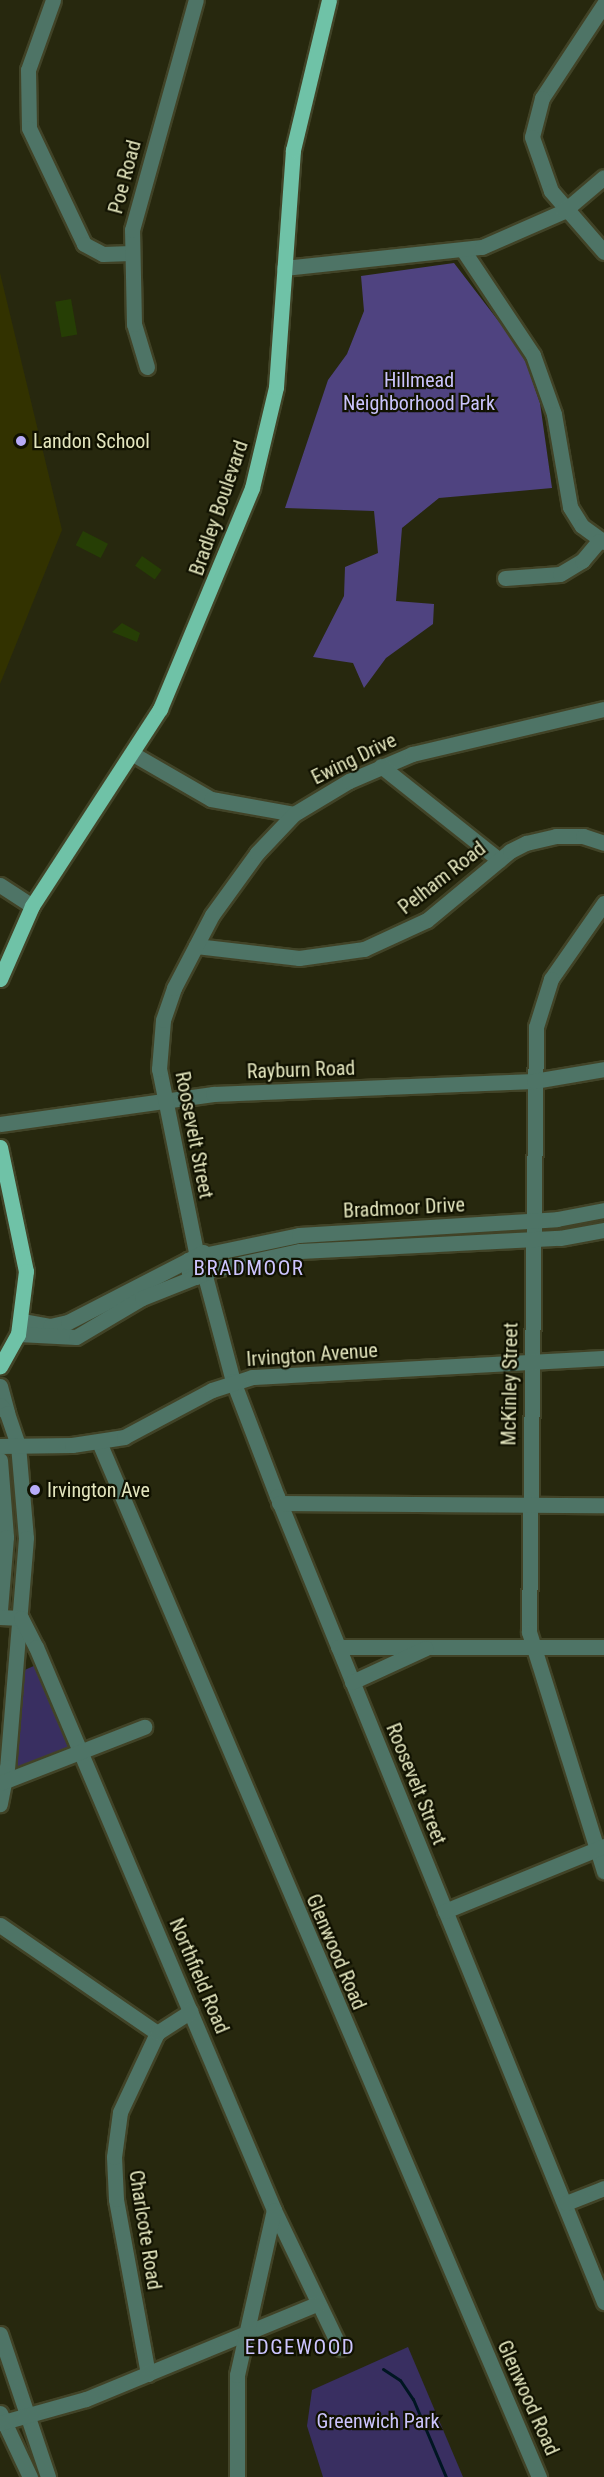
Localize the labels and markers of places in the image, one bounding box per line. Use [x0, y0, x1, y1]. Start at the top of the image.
place label: Landon School [33, 429, 150, 453]
marker: Landon School [14, 434, 28, 448]
place label: Irvington Ave [47, 1478, 150, 1502]
marker: Irvington Ave [28, 1483, 42, 1497]

